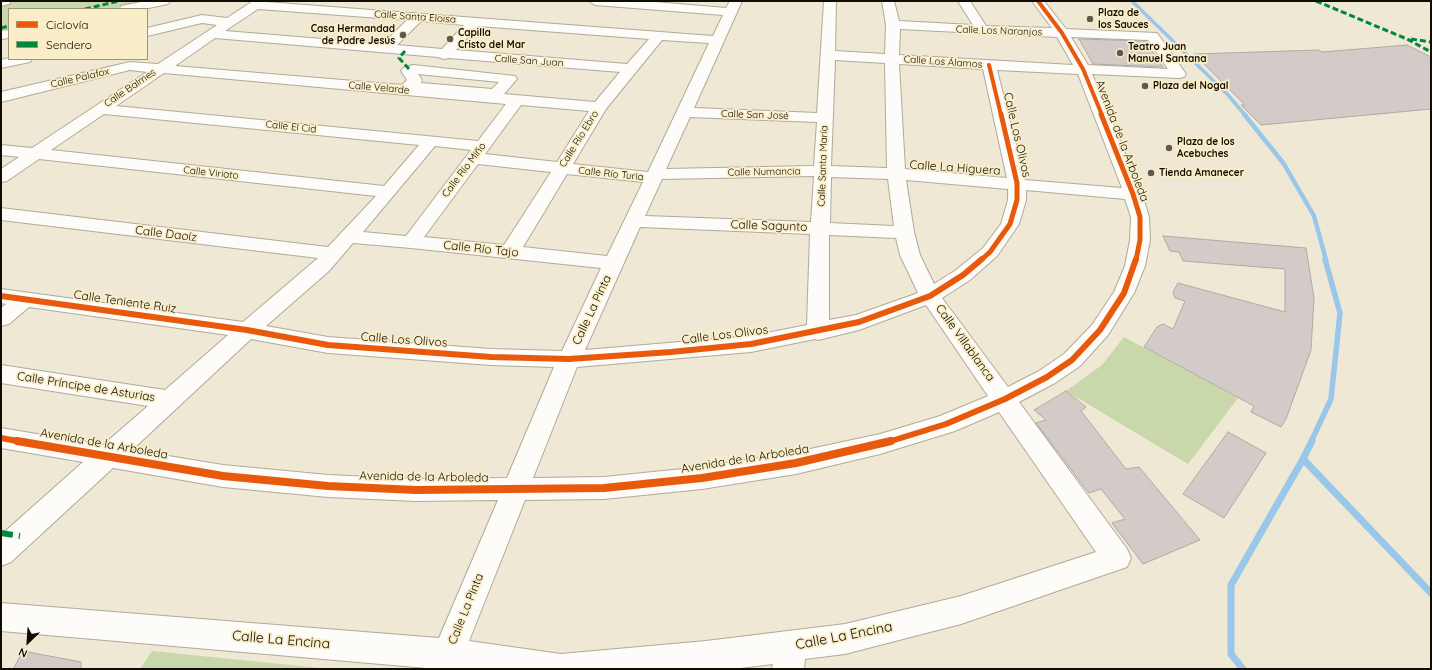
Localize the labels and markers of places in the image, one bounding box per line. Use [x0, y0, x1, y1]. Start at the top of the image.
place label: Plaza de los Sauces [1098, 7, 1148, 30]
marker: Plaza de los Sauces [1085, 14, 1095, 24]
place label: Casa Hermandad de Padre Jesús [311, 23, 395, 46]
place label: Capilla Cristo del Mar [458, 27, 525, 50]
marker: Casa Hermandad de Padre Jesús [398, 30, 408, 40]
marker: Capilla Cristo del Mar [445, 34, 455, 44]
place label: Teatro Juan Manuel Santana [1128, 41, 1207, 64]
marker: Teatro Juan Manuel Santana [1115, 48, 1125, 58]
place label: Plaza del Nogal [1153, 80, 1229, 92]
marker: Plaza del Nogal [1140, 81, 1150, 91]
place label: Plaza de los Acebuches [1177, 136, 1235, 160]
marker: Plaza de los Acebuches [1164, 143, 1174, 153]
place label: Tienda Amanecer [1159, 167, 1244, 179]
marker: Tienda Amanecer [1146, 168, 1156, 178]

